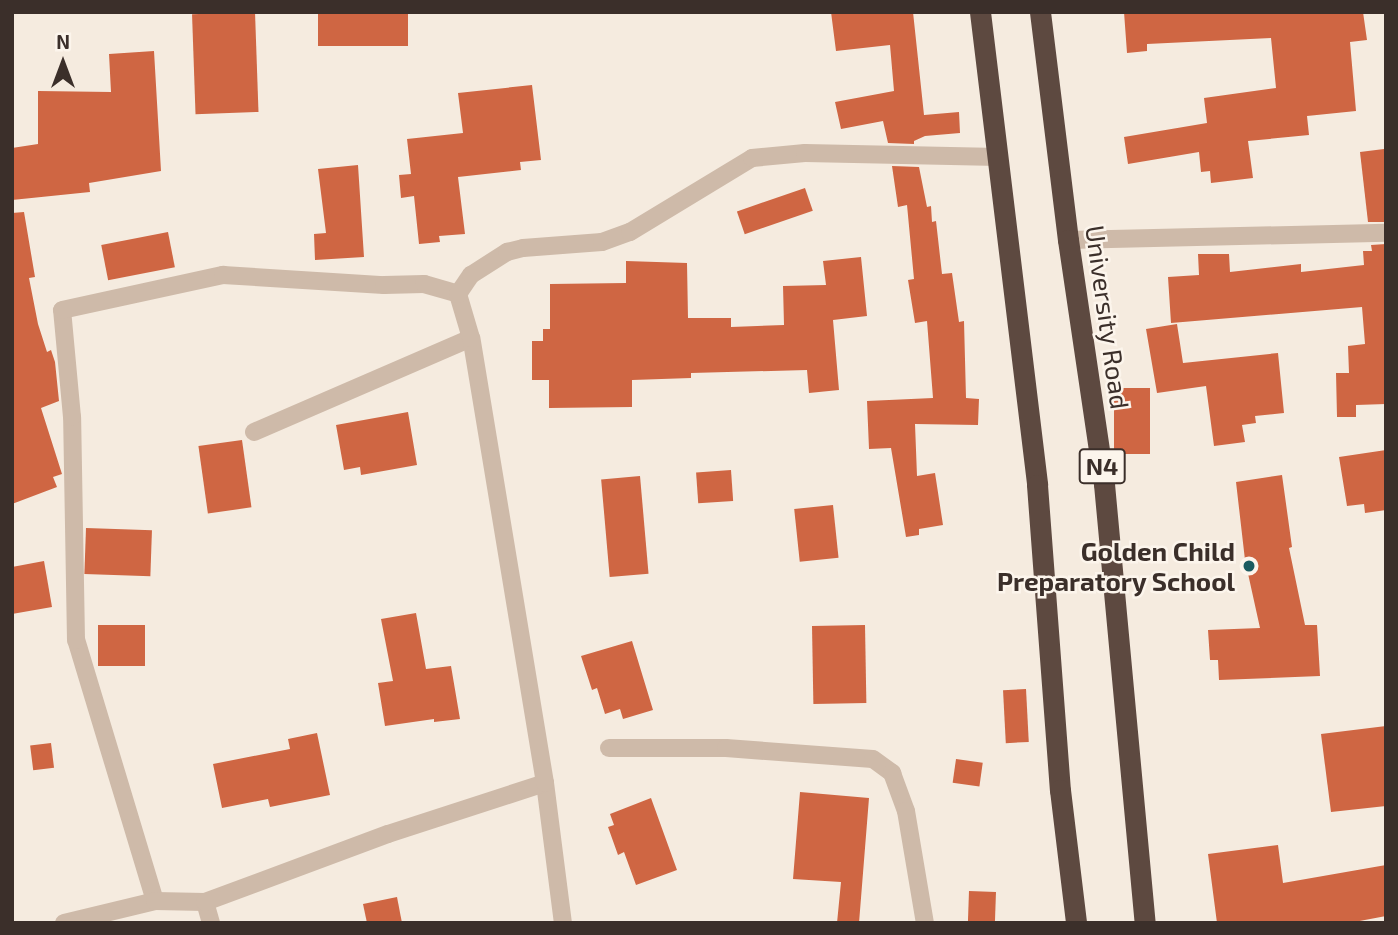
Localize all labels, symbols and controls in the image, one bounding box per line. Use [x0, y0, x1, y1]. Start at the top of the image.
north arrow [28, 28, 98, 98]
text: N [56, 30, 70, 53]
street label: University Road [1080, 223, 1136, 411]
road number: N4 [1078, 446, 1126, 486]
place label: Golden Child Preparatory School [996, 535, 1235, 596]
marker: Golden Child Preparatory School [1241, 558, 1257, 574]

